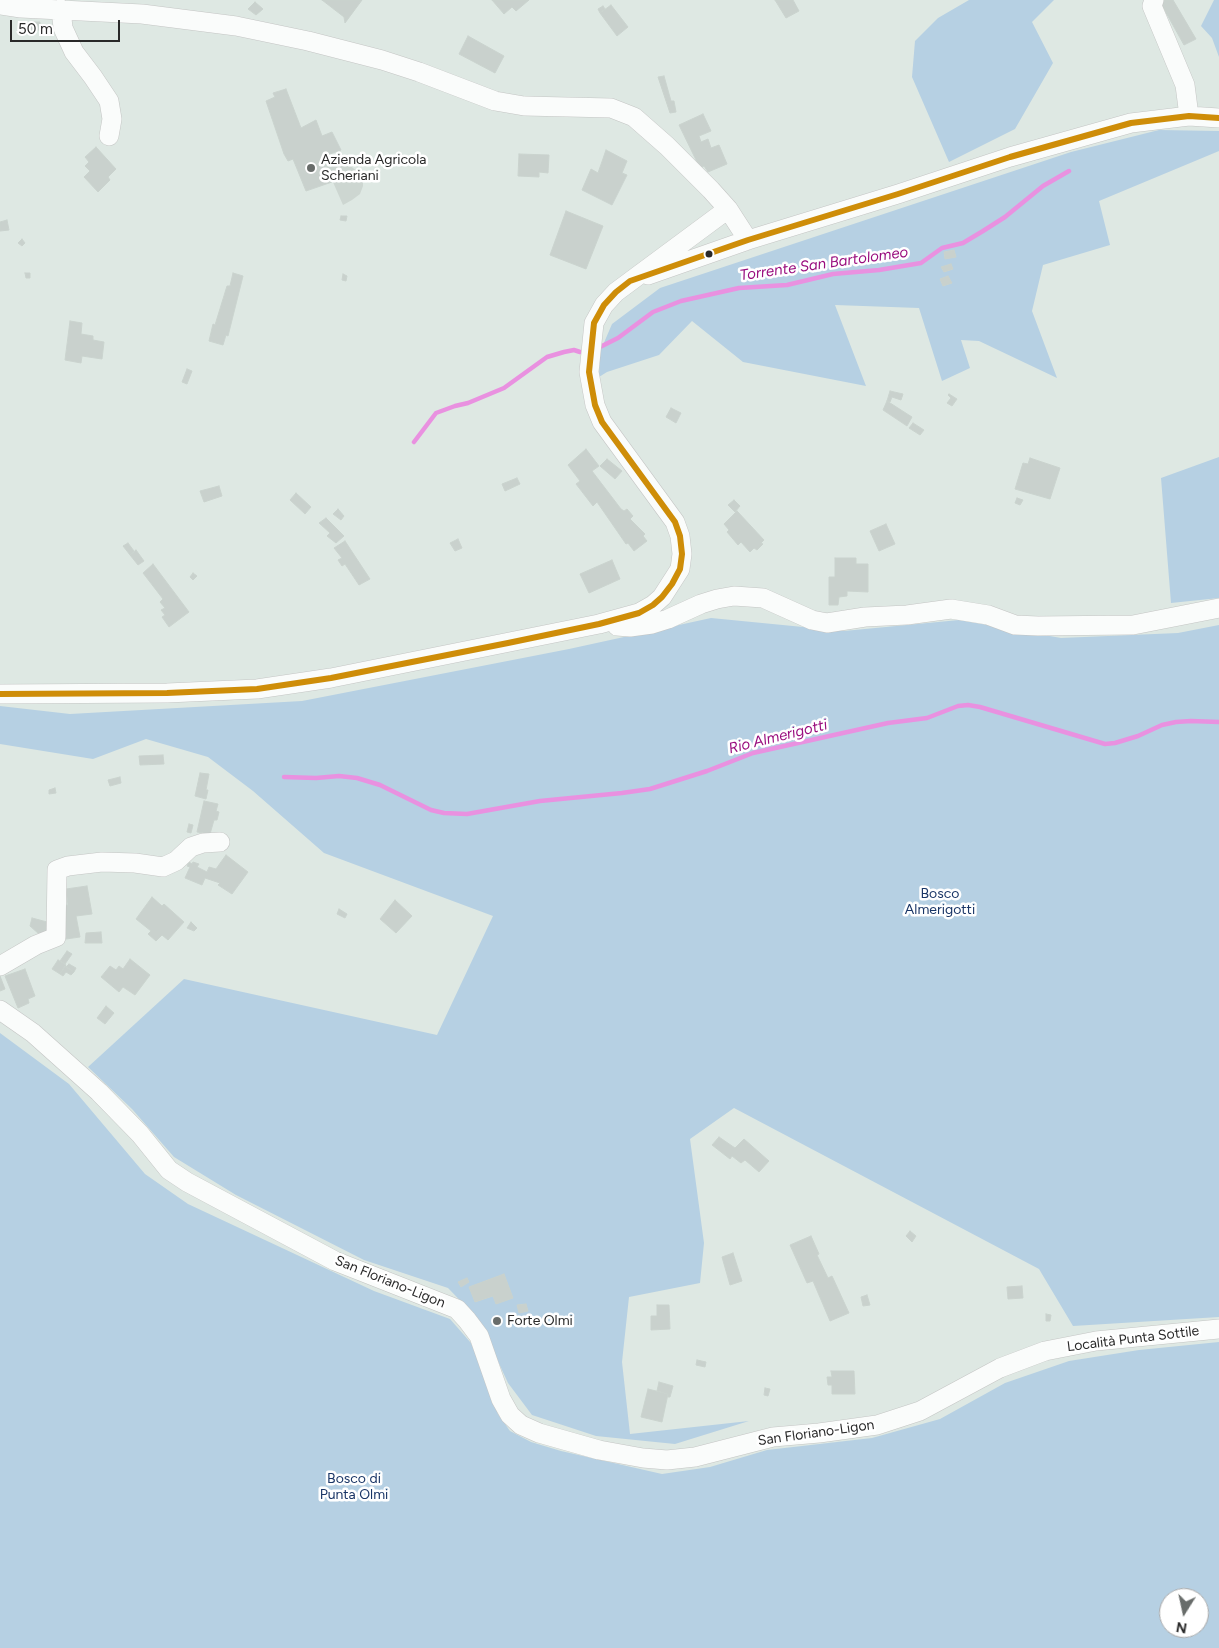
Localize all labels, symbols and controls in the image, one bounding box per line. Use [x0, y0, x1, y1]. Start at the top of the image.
scale bar [12, 10, 122, 42]
text: 50 m [18, 20, 53, 38]
place label: Azienda Agricola Scheriani [321, 152, 426, 184]
marker: Azienda Agricola Scheriani [305, 162, 317, 174]
water label: Torrente San Bartolomeo [739, 243, 909, 285]
unlabelled marker [704, 249, 714, 259]
water label: Rio Almerigotti [727, 716, 829, 758]
park label: Bosco Almerigotti [905, 886, 975, 919]
street label: San Floriano-Ligon [332, 1252, 448, 1312]
place label: Forte Olmi [507, 1313, 573, 1329]
marker: Forte Olmi [491, 1315, 503, 1327]
street label: Località Punta Sottile [1066, 1323, 1200, 1355]
street label: San Floriano-Ligon [757, 1417, 875, 1449]
park label: Bosco di Punta Olmi [320, 1471, 388, 1504]
north arrow [1159, 1588, 1209, 1638]
text: N [1175, 1618, 1188, 1637]

